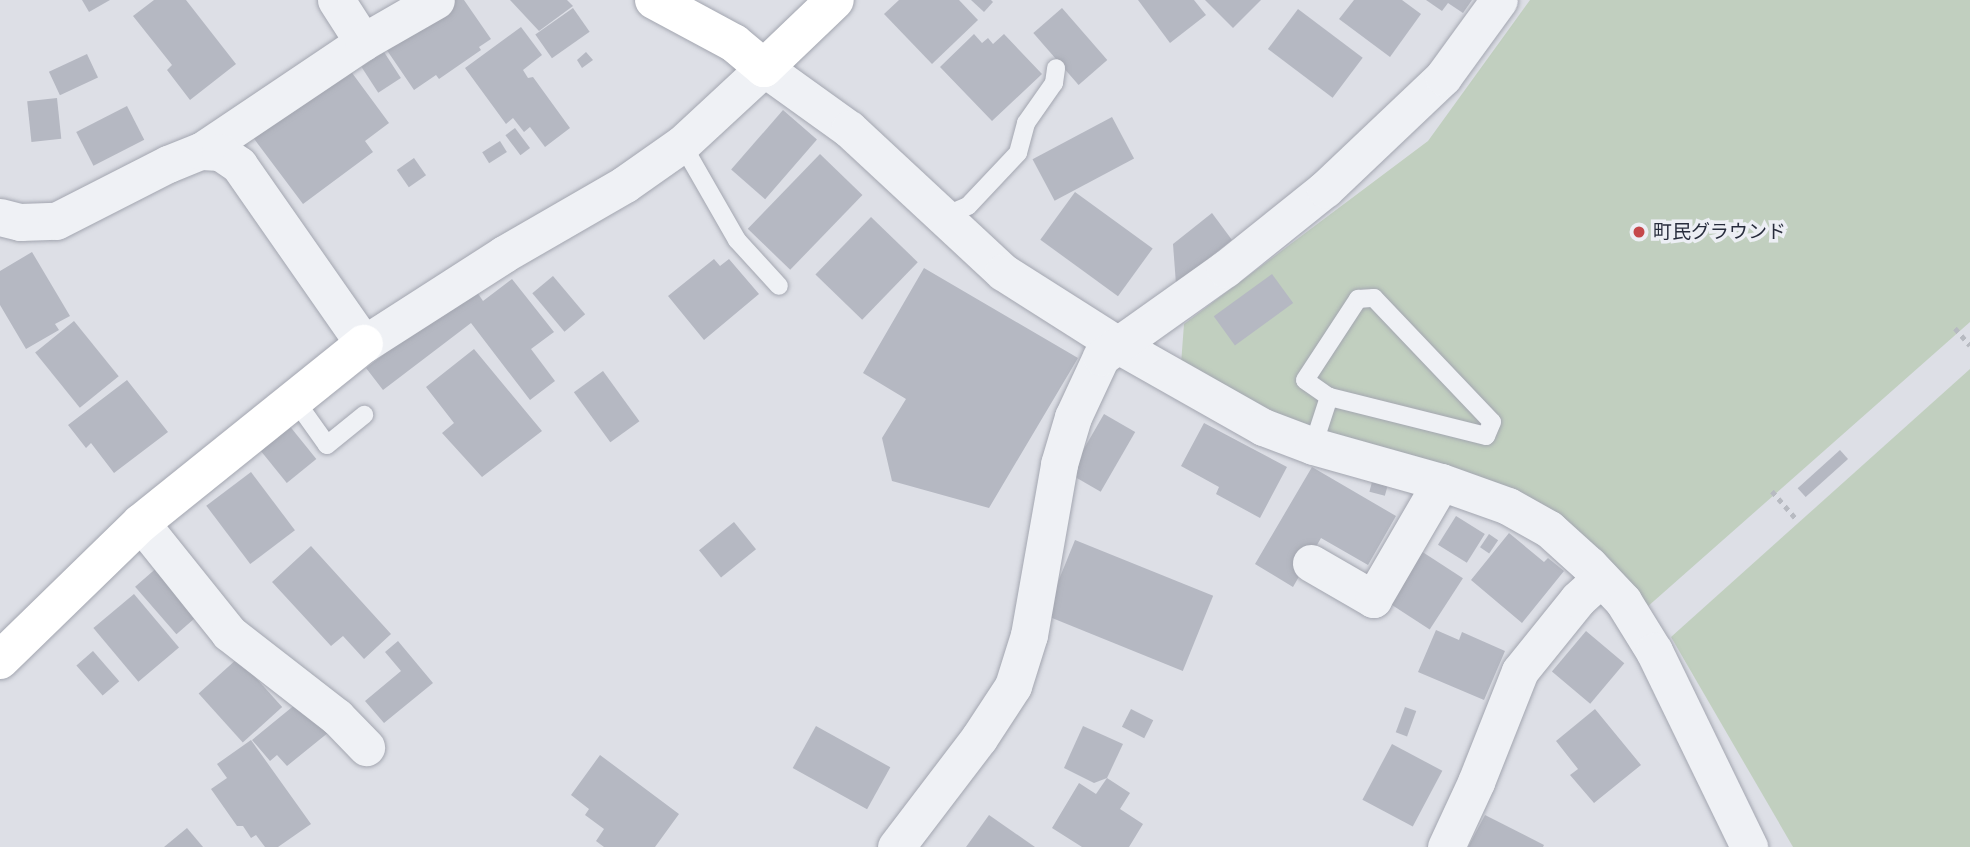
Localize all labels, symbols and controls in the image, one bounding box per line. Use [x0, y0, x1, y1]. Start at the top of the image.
place label: 町民グラウンド [1653, 221, 1786, 243]
marker: 町民グラウンド [1631, 224, 1647, 240]

